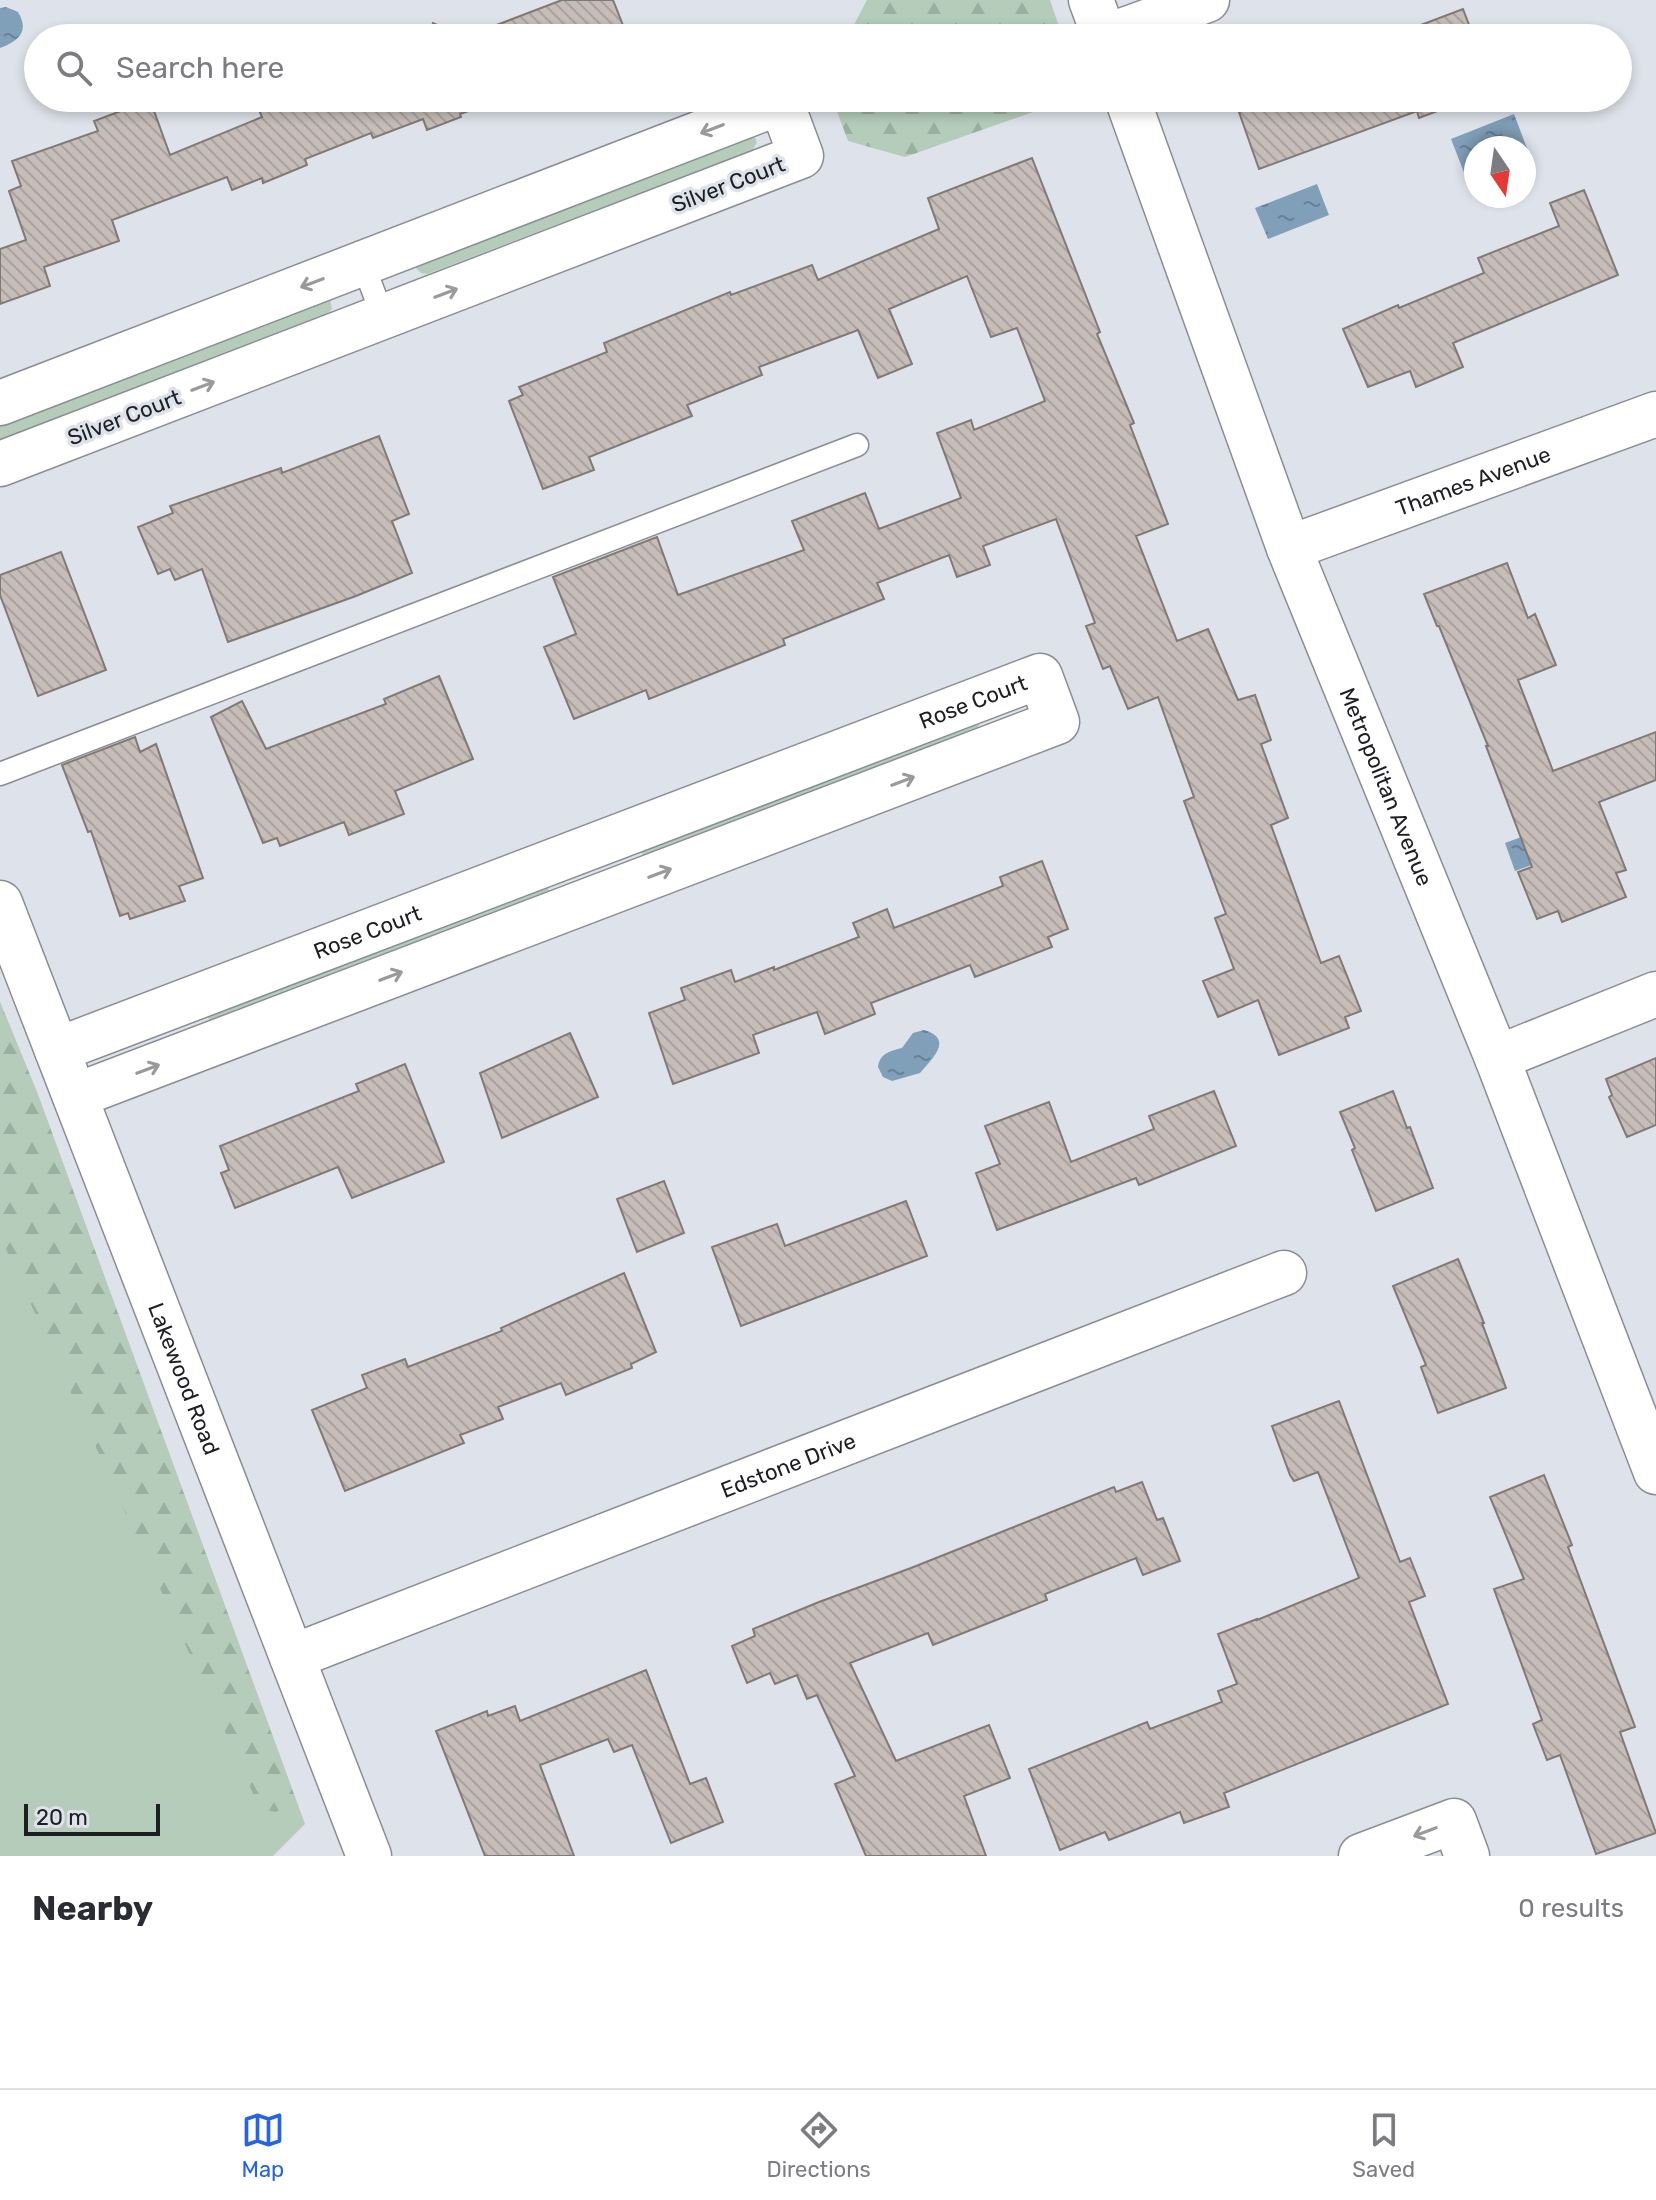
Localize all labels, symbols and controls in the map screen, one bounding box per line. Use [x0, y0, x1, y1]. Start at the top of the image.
search box [24, 24, 1632, 112]
icon: search [52, 46, 96, 90]
text: Search here [116, 50, 284, 86]
one-way arrow [700, 123, 725, 137]
north arrow [1464, 136, 1536, 208]
street label: Silver Court [668, 150, 789, 218]
one-way arrow [301, 277, 325, 291]
one-way arrow [433, 285, 458, 299]
one-way arrow [191, 378, 215, 392]
street label: Silver Court [64, 383, 185, 451]
street label: Thames Avenue [1392, 441, 1554, 522]
street label: Rose Court [915, 669, 1031, 735]
street label: Metropolitan Avenue [1333, 684, 1438, 890]
one-way arrow [890, 773, 915, 787]
one-way arrow [647, 865, 672, 879]
street label: Rose Court [310, 899, 426, 965]
one-way arrow [378, 968, 403, 982]
one-way arrow [135, 1061, 160, 1075]
street label: Lakewood Road [142, 1299, 225, 1459]
street label: Edstone Drive [717, 1427, 860, 1504]
scale bar [24, 1800, 160, 1836]
text: 20 m [36, 1804, 88, 1831]
one-way arrow [1413, 1826, 1438, 1840]
text: Nearby [32, 1888, 153, 1929]
text: 0 results [1518, 1893, 1624, 1924]
tab: Map [241, 2108, 285, 2183]
tab: Directions [766, 2108, 871, 2183]
tab: Saved [1352, 2108, 1415, 2183]

